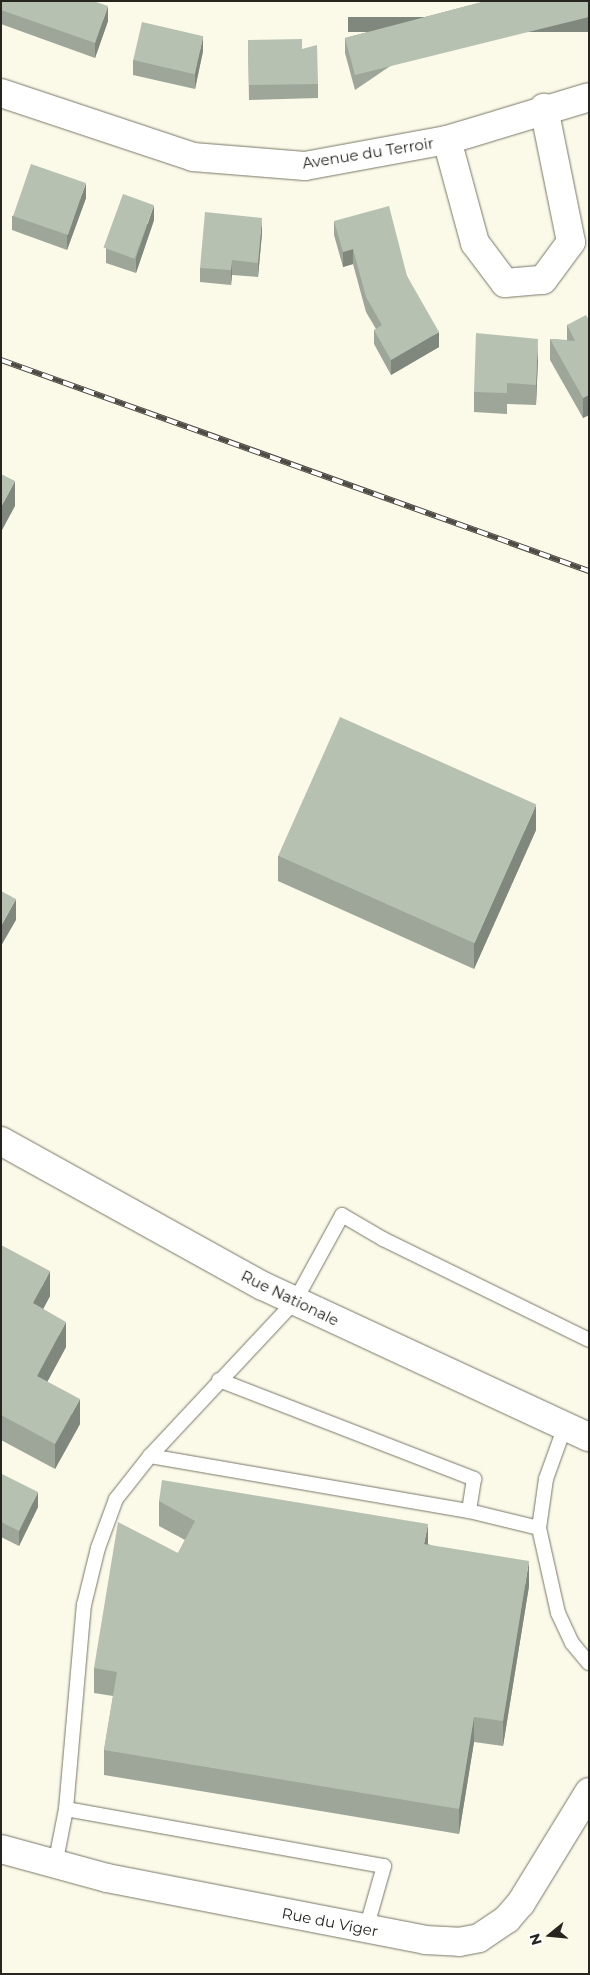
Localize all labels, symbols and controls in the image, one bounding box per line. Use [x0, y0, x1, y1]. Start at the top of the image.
street label: Avenue du Terroir [301, 134, 435, 172]
street label: Rue Nationale [238, 1267, 342, 1329]
street label: Rue du Viger [280, 1904, 380, 1940]
north arrow [525, 1910, 575, 1960]
text: N [525, 1931, 546, 1947]

